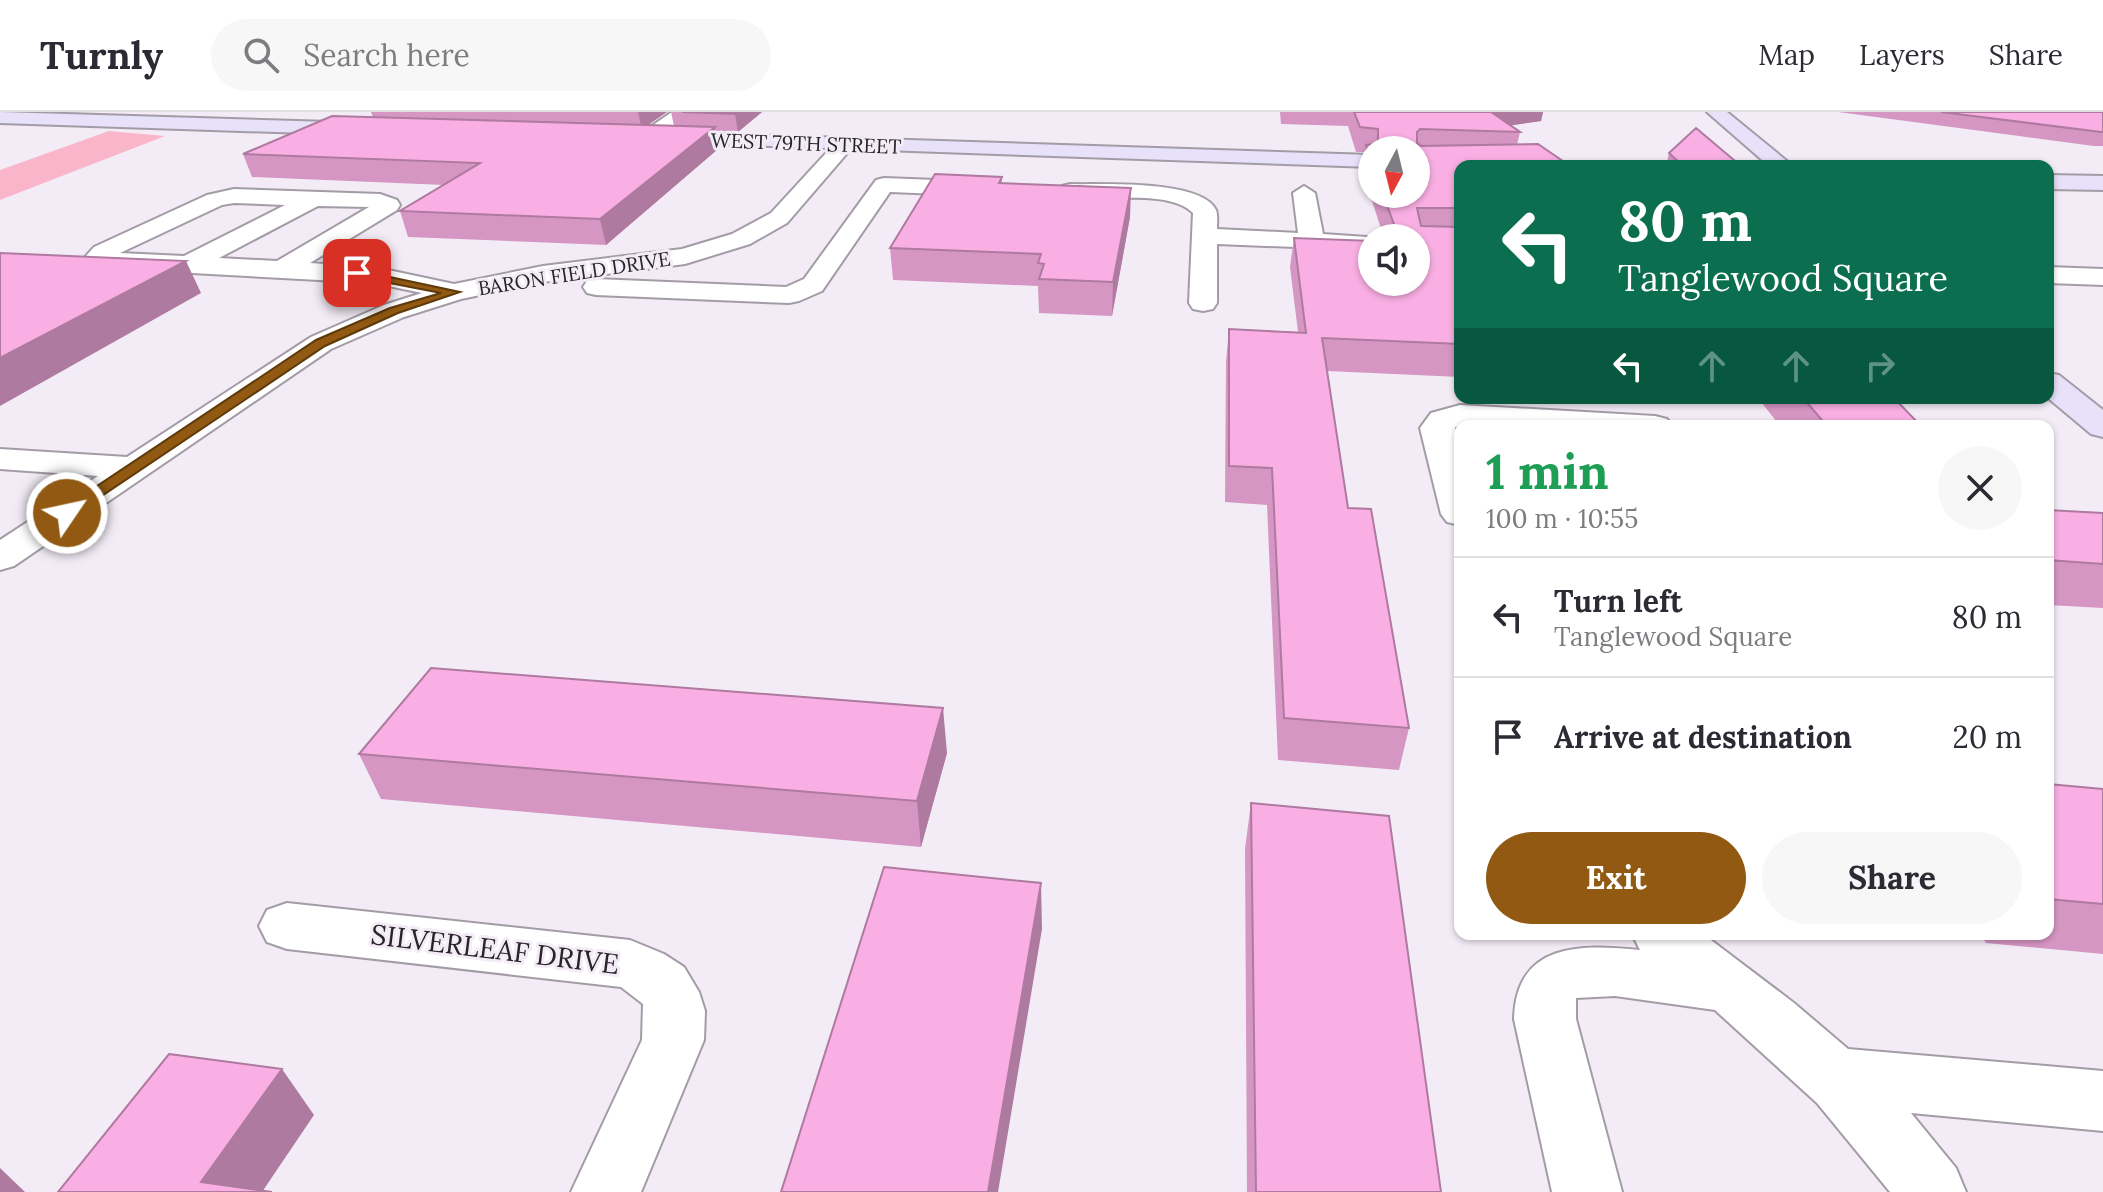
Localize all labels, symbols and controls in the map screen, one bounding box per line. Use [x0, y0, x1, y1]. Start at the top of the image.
search box [211, 19, 771, 91]
text: Turnly [40, 31, 163, 79]
icon: search [239, 33, 283, 77]
text: Search here [303, 36, 470, 74]
text: Map [1758, 37, 1815, 73]
text: Layers [1859, 37, 1945, 73]
text: Share [1989, 37, 2063, 73]
street label: WEST 79TH STREET [710, 127, 902, 159]
north arrow [1358, 136, 1430, 208]
map controls [1358, 136, 1430, 296]
text: 80 m [1618, 185, 1752, 256]
icon: left [1486, 192, 1590, 296]
button: sound [1358, 224, 1430, 296]
pin [323, 239, 391, 307]
street label: BARON FIELD DRIVE [476, 245, 672, 301]
icon: arrive [335, 251, 379, 295]
text: Tanglewood Square [1618, 255, 1948, 301]
icon: left [1606, 344, 1650, 388]
icon: ahead [1690, 344, 1734, 388]
icon: ahead [1774, 344, 1818, 388]
icon: right [1858, 344, 1902, 388]
text: 1 min [1486, 441, 1609, 502]
button: close [1938, 446, 2022, 530]
position arrow [25, 471, 109, 555]
text: 100 m · 10:55 [1486, 502, 1638, 535]
text: Turn left [1554, 582, 1682, 620]
icon: left [1486, 595, 1530, 639]
text: 80 m [1952, 598, 2022, 636]
text: Tanglewood Square [1554, 620, 1792, 653]
icon: arrive [1486, 715, 1530, 759]
text: Arrive at destination [1554, 718, 1852, 756]
text: 20 m [1953, 718, 2022, 756]
button: Exit [1486, 832, 1746, 924]
button: Share [1762, 832, 2022, 924]
street label: SILVERLEAF DRIVE [369, 916, 621, 982]

